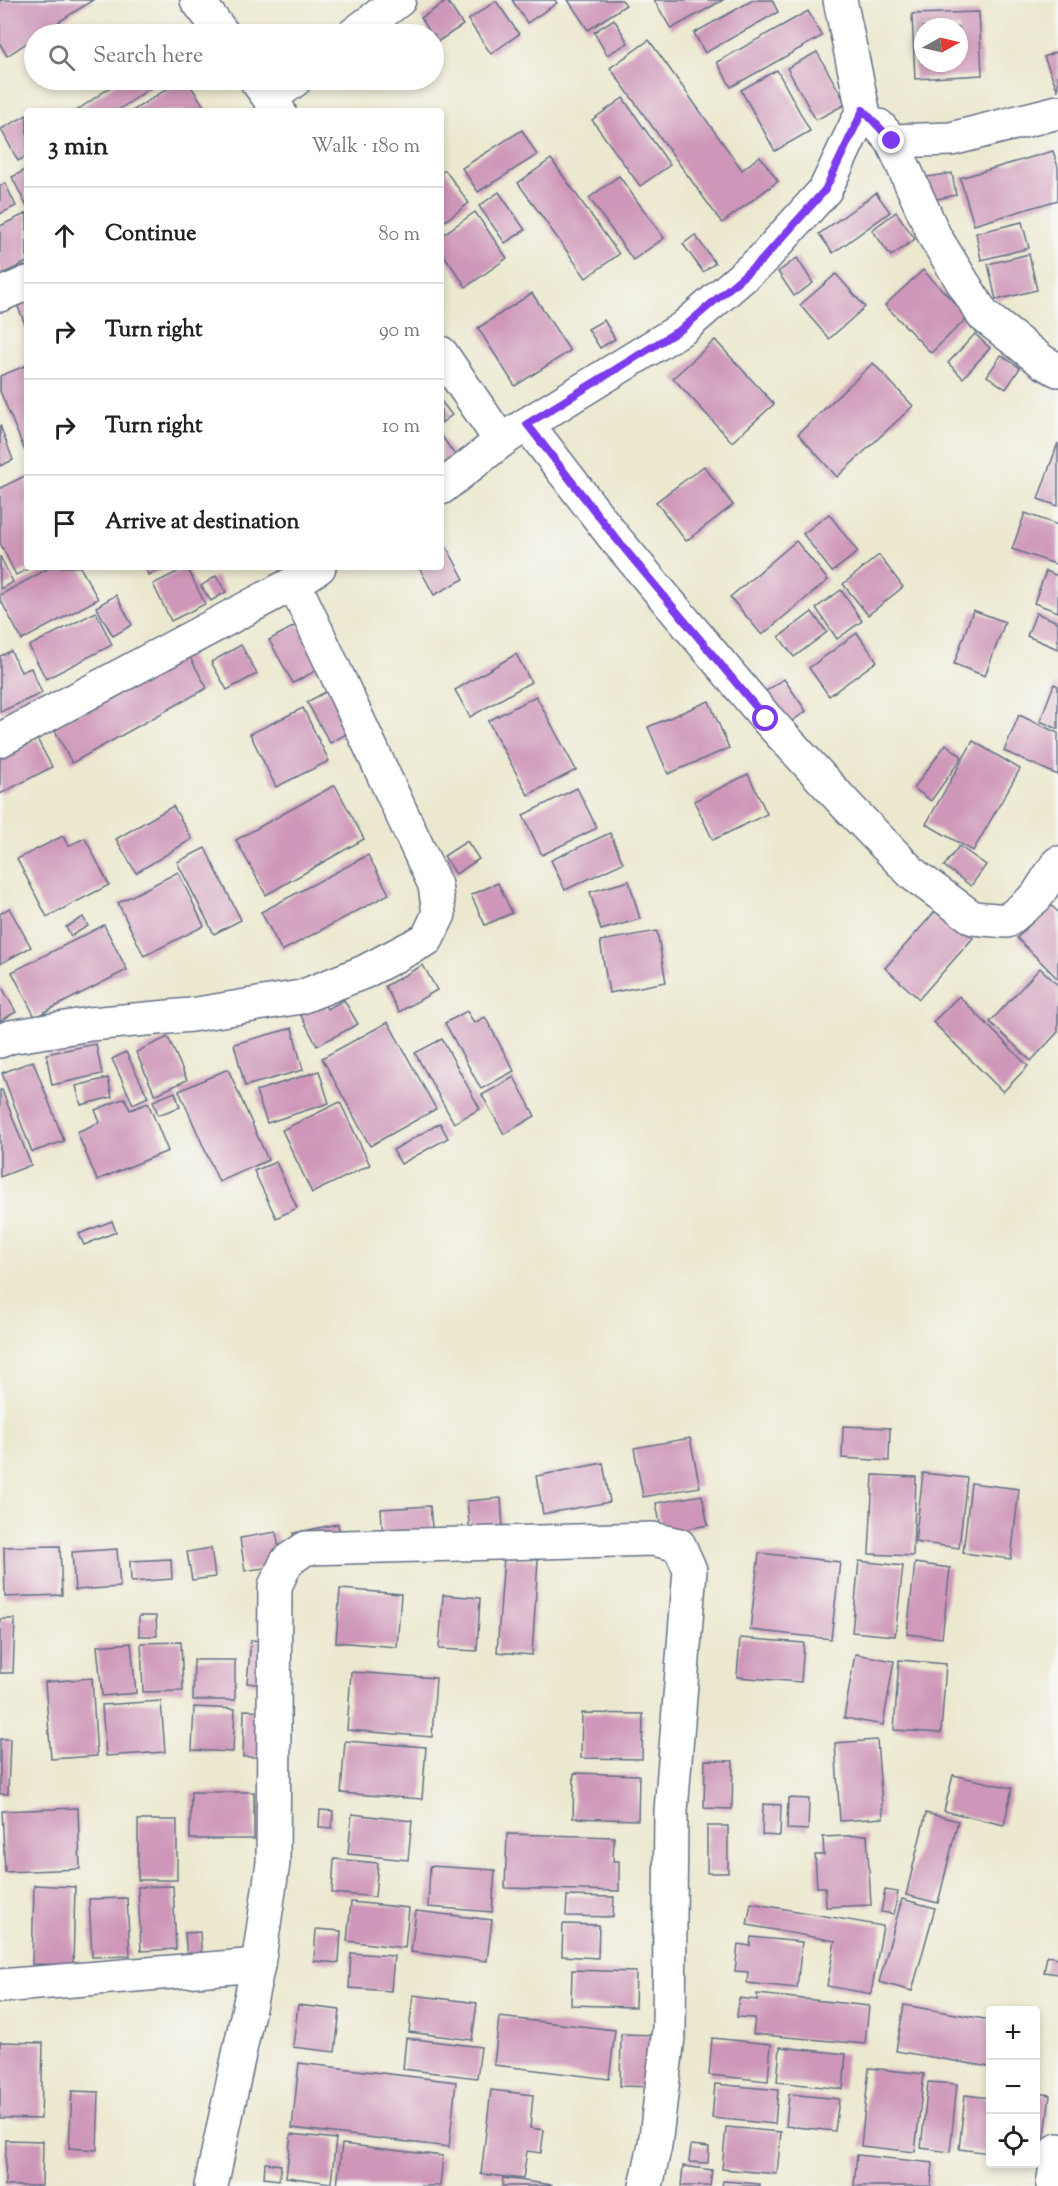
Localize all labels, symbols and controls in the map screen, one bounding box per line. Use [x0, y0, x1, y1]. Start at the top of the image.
north arrow [914, 18, 968, 72]
search box [24, 24, 444, 90]
icon: search [45, 41, 78, 74]
text: Search here [93, 41, 203, 73]
route end [878, 127, 904, 153]
text: 3 min [48, 129, 108, 166]
text: Walk · 180 m [311, 133, 420, 162]
icon: ahead [48, 219, 81, 252]
text: Continue [105, 219, 196, 251]
text: 80 m [379, 221, 420, 250]
icon: right [48, 315, 81, 348]
text: Turn right [105, 315, 202, 347]
text: 90 m [379, 317, 420, 346]
icon: right [48, 411, 81, 444]
text: Turn right [105, 411, 202, 443]
text: 10 m [382, 413, 420, 442]
icon: arrive [48, 507, 81, 540]
text: Arrive at destination [105, 507, 300, 539]
route start [752, 705, 778, 731]
map controls [986, 2006, 1040, 2168]
button: + [986, 2006, 1040, 2060]
button: − [986, 2060, 1040, 2114]
button: locate [986, 2114, 1040, 2168]

